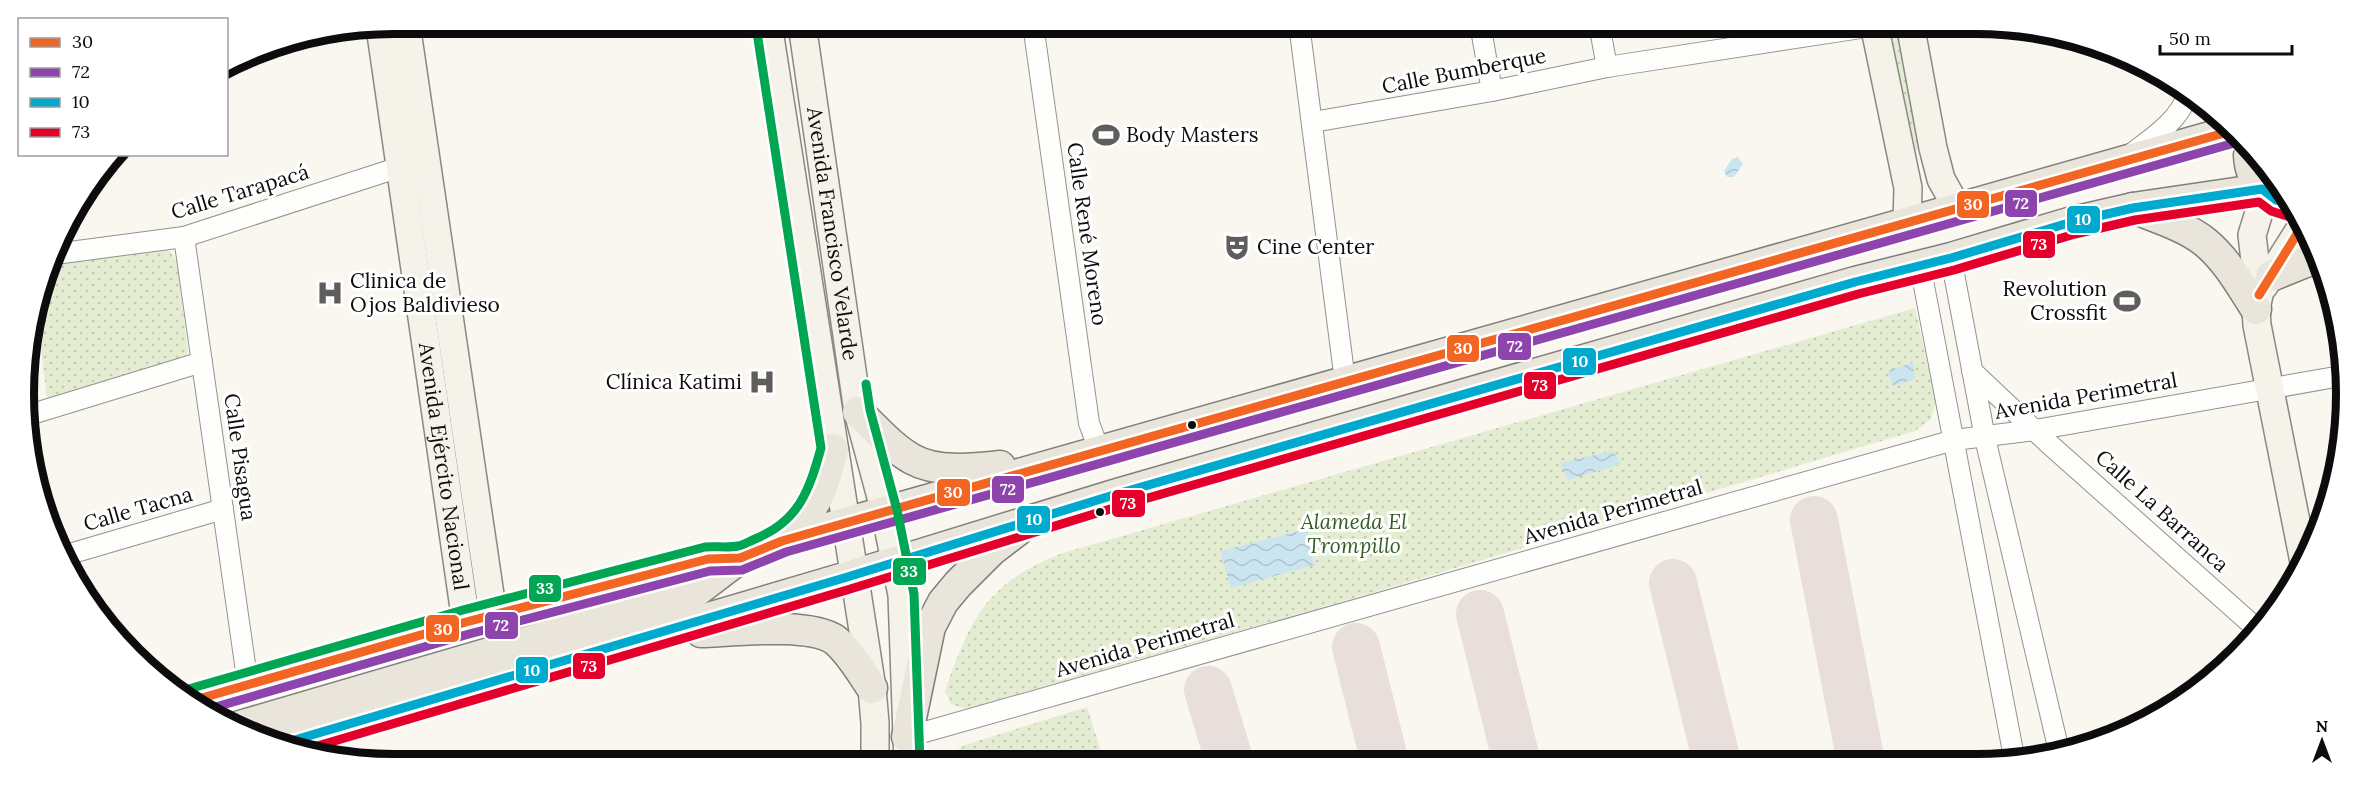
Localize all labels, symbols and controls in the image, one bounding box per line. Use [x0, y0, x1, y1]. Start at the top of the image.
legend [18, 18, 228, 156]
scale bar [2160, 18, 2292, 56]
text: 50 m [2169, 27, 2211, 50]
text: 30 [72, 30, 93, 53]
street label: Calle Bumberque [1380, 41, 1548, 100]
text: 72 [72, 60, 90, 83]
text: 10 [72, 90, 90, 113]
street label: Avenida Francisco Velarde [801, 104, 864, 362]
text: 73 [72, 120, 90, 143]
sports icon: Body Masters [1091, 120, 1121, 150]
place label: Body Masters [1126, 121, 1259, 148]
street label: Calle René Moreno [1061, 141, 1114, 327]
street label: Calle Tarapacá [168, 158, 312, 225]
line badge: 72 [2004, 189, 2038, 218]
line badge: 30 [1956, 190, 1990, 219]
text: 72 [2013, 193, 2029, 213]
text: 30 [1963, 194, 1983, 214]
line badge: 10 [2066, 205, 2101, 234]
text: 10 [2075, 209, 2091, 229]
line badge: 73 [2022, 230, 2056, 259]
theatre icon: Cine Center [1222, 232, 1252, 262]
place label: Cine Center [1257, 233, 1374, 260]
text: 73 [2031, 234, 2047, 254]
place label: Clinica de Ojos Baldivieso [350, 267, 500, 318]
place label: Revolution Crossfit [2003, 275, 2108, 326]
hospital icon: Clinica de Ojos Baldivieso [315, 278, 345, 308]
sports icon: Revolution Crossfit [2112, 286, 2142, 316]
line badge: 72 [1497, 332, 1532, 361]
line badge: 30 [1446, 334, 1480, 363]
text: 72 [1507, 336, 1523, 356]
text: 30 [1453, 338, 1473, 358]
street label: Avenida Ejército Nacional [413, 340, 475, 592]
line badge: 10 [1562, 347, 1597, 376]
text: 10 [1572, 351, 1588, 371]
street label: Avenida Perimetral [1992, 366, 2179, 425]
hospital icon: Clínica Katimi [747, 367, 777, 397]
place label: Clínica Katimi [606, 368, 742, 395]
line badge: 73 [1523, 371, 1557, 400]
text: 73 [1532, 375, 1548, 395]
street label: Calle Pisagua [218, 392, 263, 522]
unlabelled marker [1186, 419, 1198, 431]
street label: Calle La Barranca [2090, 444, 2235, 578]
street label: Avenida Perimetral [1519, 473, 1705, 550]
line badge: 72 [991, 475, 1025, 504]
line badge: 30 [936, 478, 971, 507]
text: 72 [1000, 479, 1016, 499]
street label: Calle Tacna [80, 480, 196, 537]
text: 30 [943, 482, 963, 502]
line badge: 73 [1111, 489, 1146, 518]
text: 73 [1120, 493, 1136, 513]
line badge: 10 [1016, 505, 1051, 534]
unlabelled marker [1094, 506, 1106, 518]
park label: Alameda El Trompillo [1300, 508, 1407, 559]
text: 10 [1026, 509, 1042, 529]
line badge: 33 [892, 557, 927, 586]
text: 33 [900, 561, 918, 581]
line badge: 33 [528, 574, 562, 603]
text: 33 [536, 578, 554, 598]
street label: Avenida Perimetral [1051, 606, 1237, 683]
line badge: 72 [484, 611, 519, 640]
line badge: 30 [425, 614, 460, 643]
text: 72 [493, 615, 509, 635]
text: 30 [433, 619, 453, 639]
line badge: 73 [572, 652, 606, 680]
line badge: 10 [515, 656, 549, 684]
text: 73 [581, 656, 597, 676]
text: 10 [524, 660, 540, 680]
north arrow [2292, 711, 2352, 771]
text: N [2316, 716, 2328, 736]

